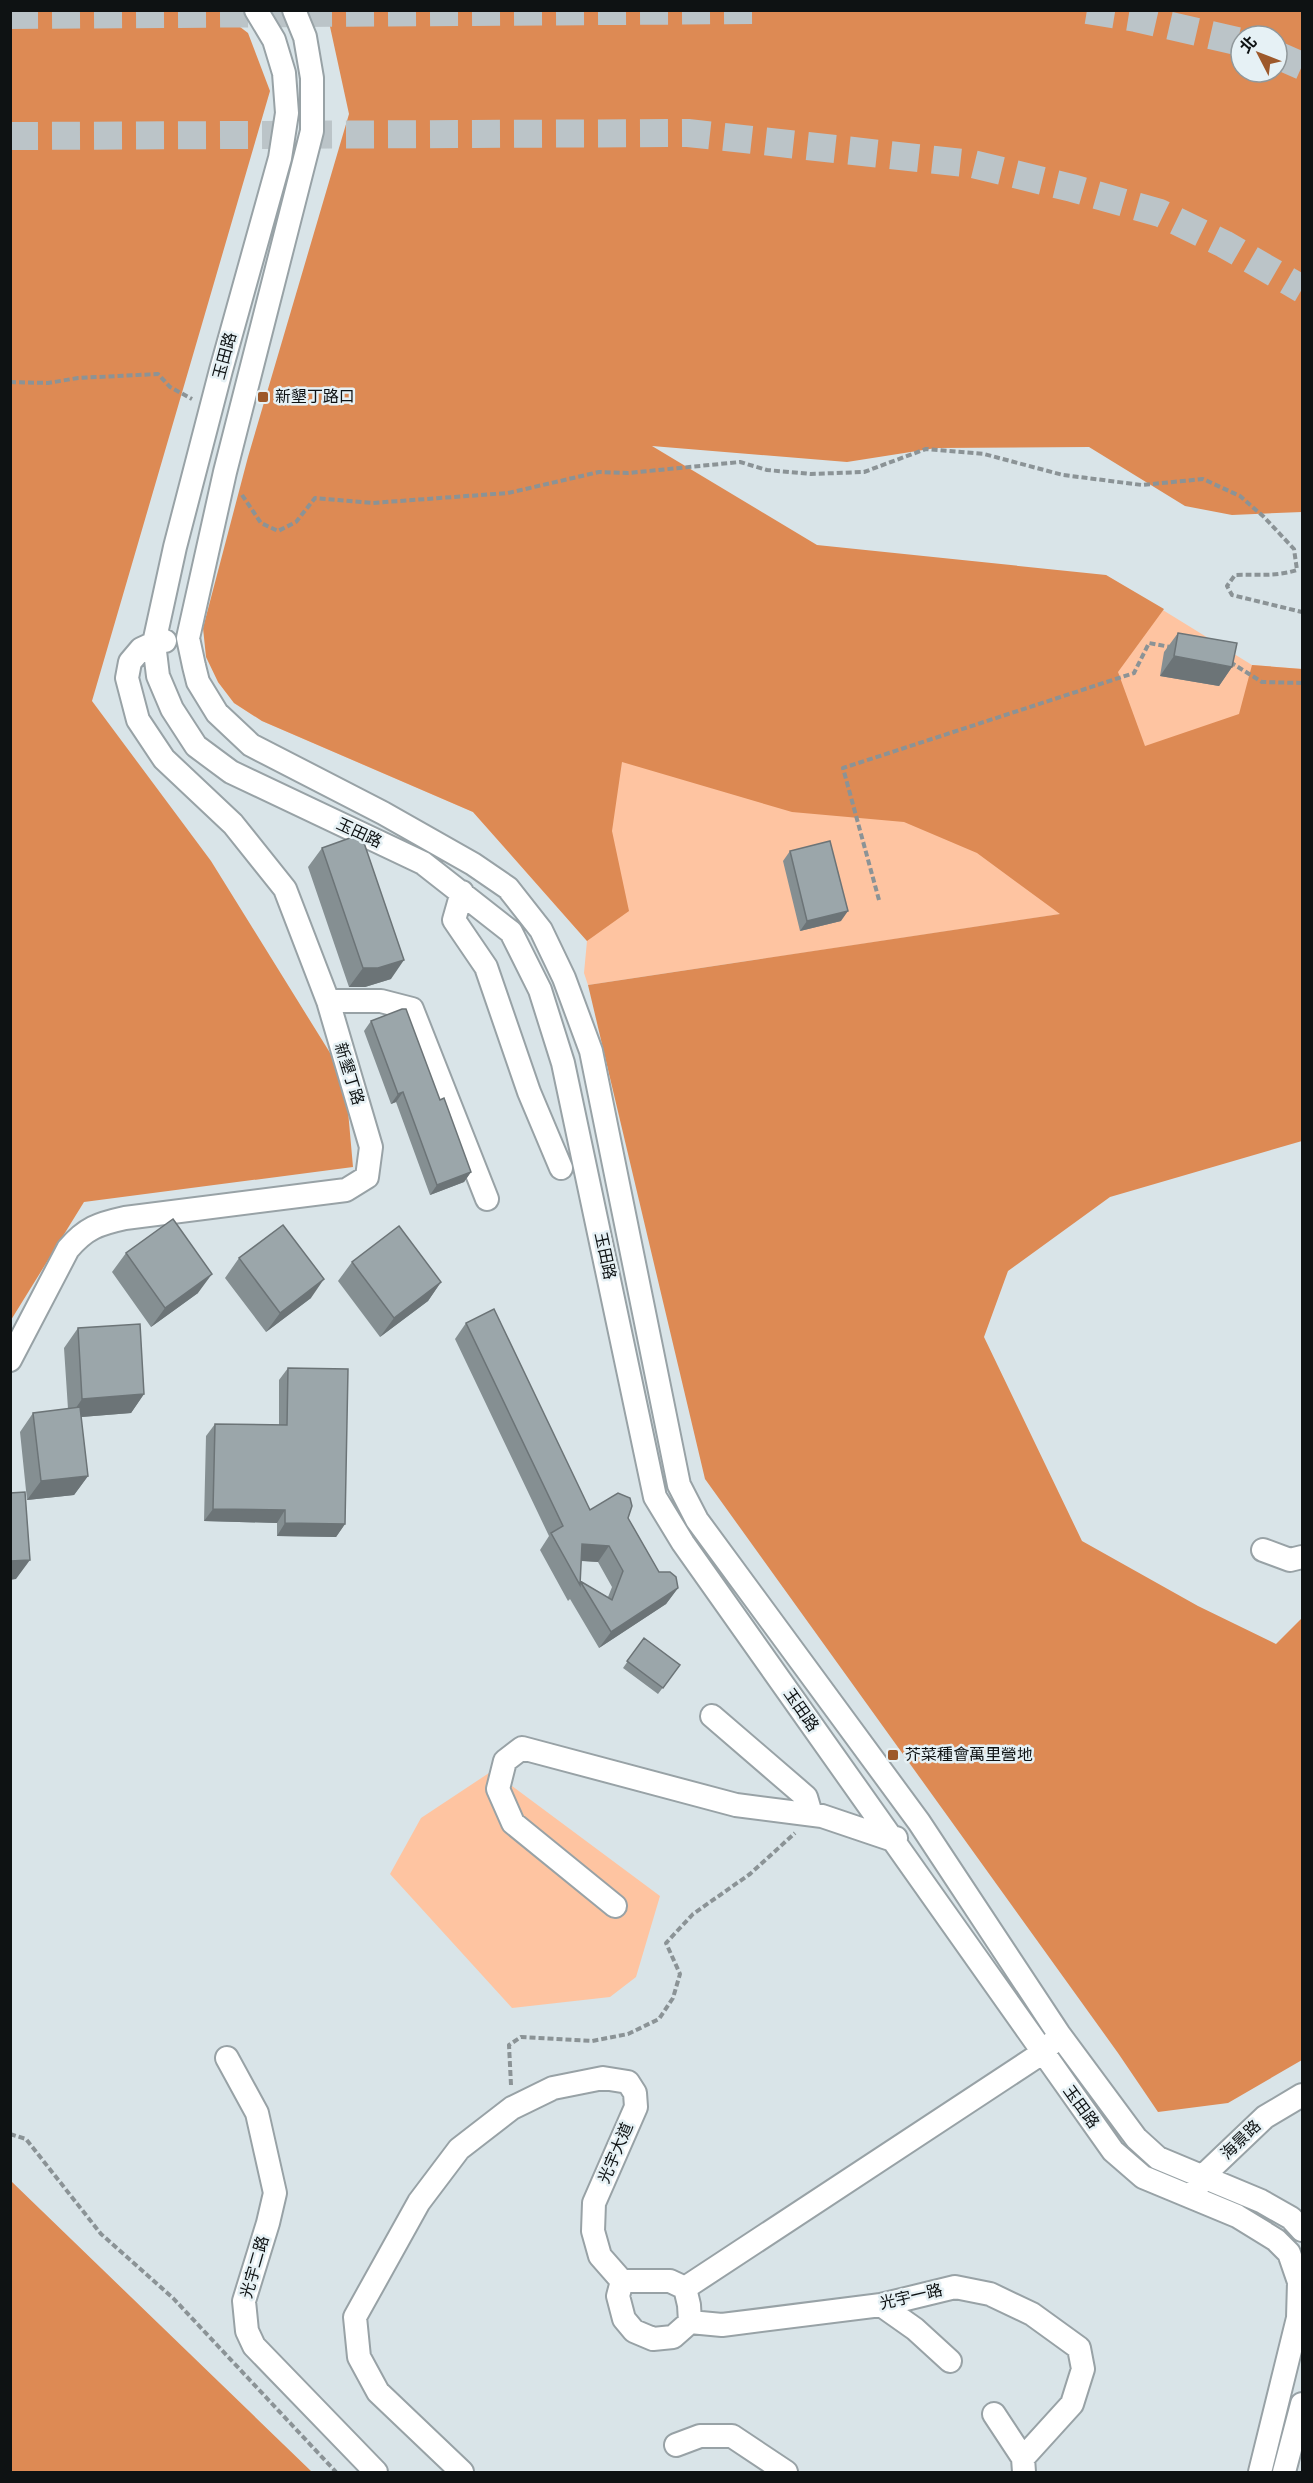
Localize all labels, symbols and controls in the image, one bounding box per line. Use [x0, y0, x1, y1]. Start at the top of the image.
north arrow [1229, 24, 1289, 84]
text: 北 [1235, 31, 1262, 58]
street label: 玉田路 [208, 330, 242, 382]
place label: 新墾丁路口 [275, 386, 355, 408]
marker: 新墾丁路口 [256, 390, 270, 404]
street label: 玉田路 [333, 813, 385, 853]
street label: 新墾丁路 [329, 1040, 369, 1108]
street label: 玉田路 [589, 1230, 621, 1282]
street label: 玉田路 [778, 1684, 824, 1736]
place label: 芥菜種會萬里營地 [905, 1744, 1033, 1766]
marker: 芥菜種會萬里營地 [886, 1748, 900, 1762]
street label: 玉田路 [1058, 2081, 1104, 2133]
street label: 海景路 [1216, 2115, 1266, 2165]
street label: 光宇大道 [593, 2119, 639, 2187]
street label: 光宇二路 [236, 2233, 274, 2301]
street label: 光宇一路 [877, 2279, 945, 2315]

